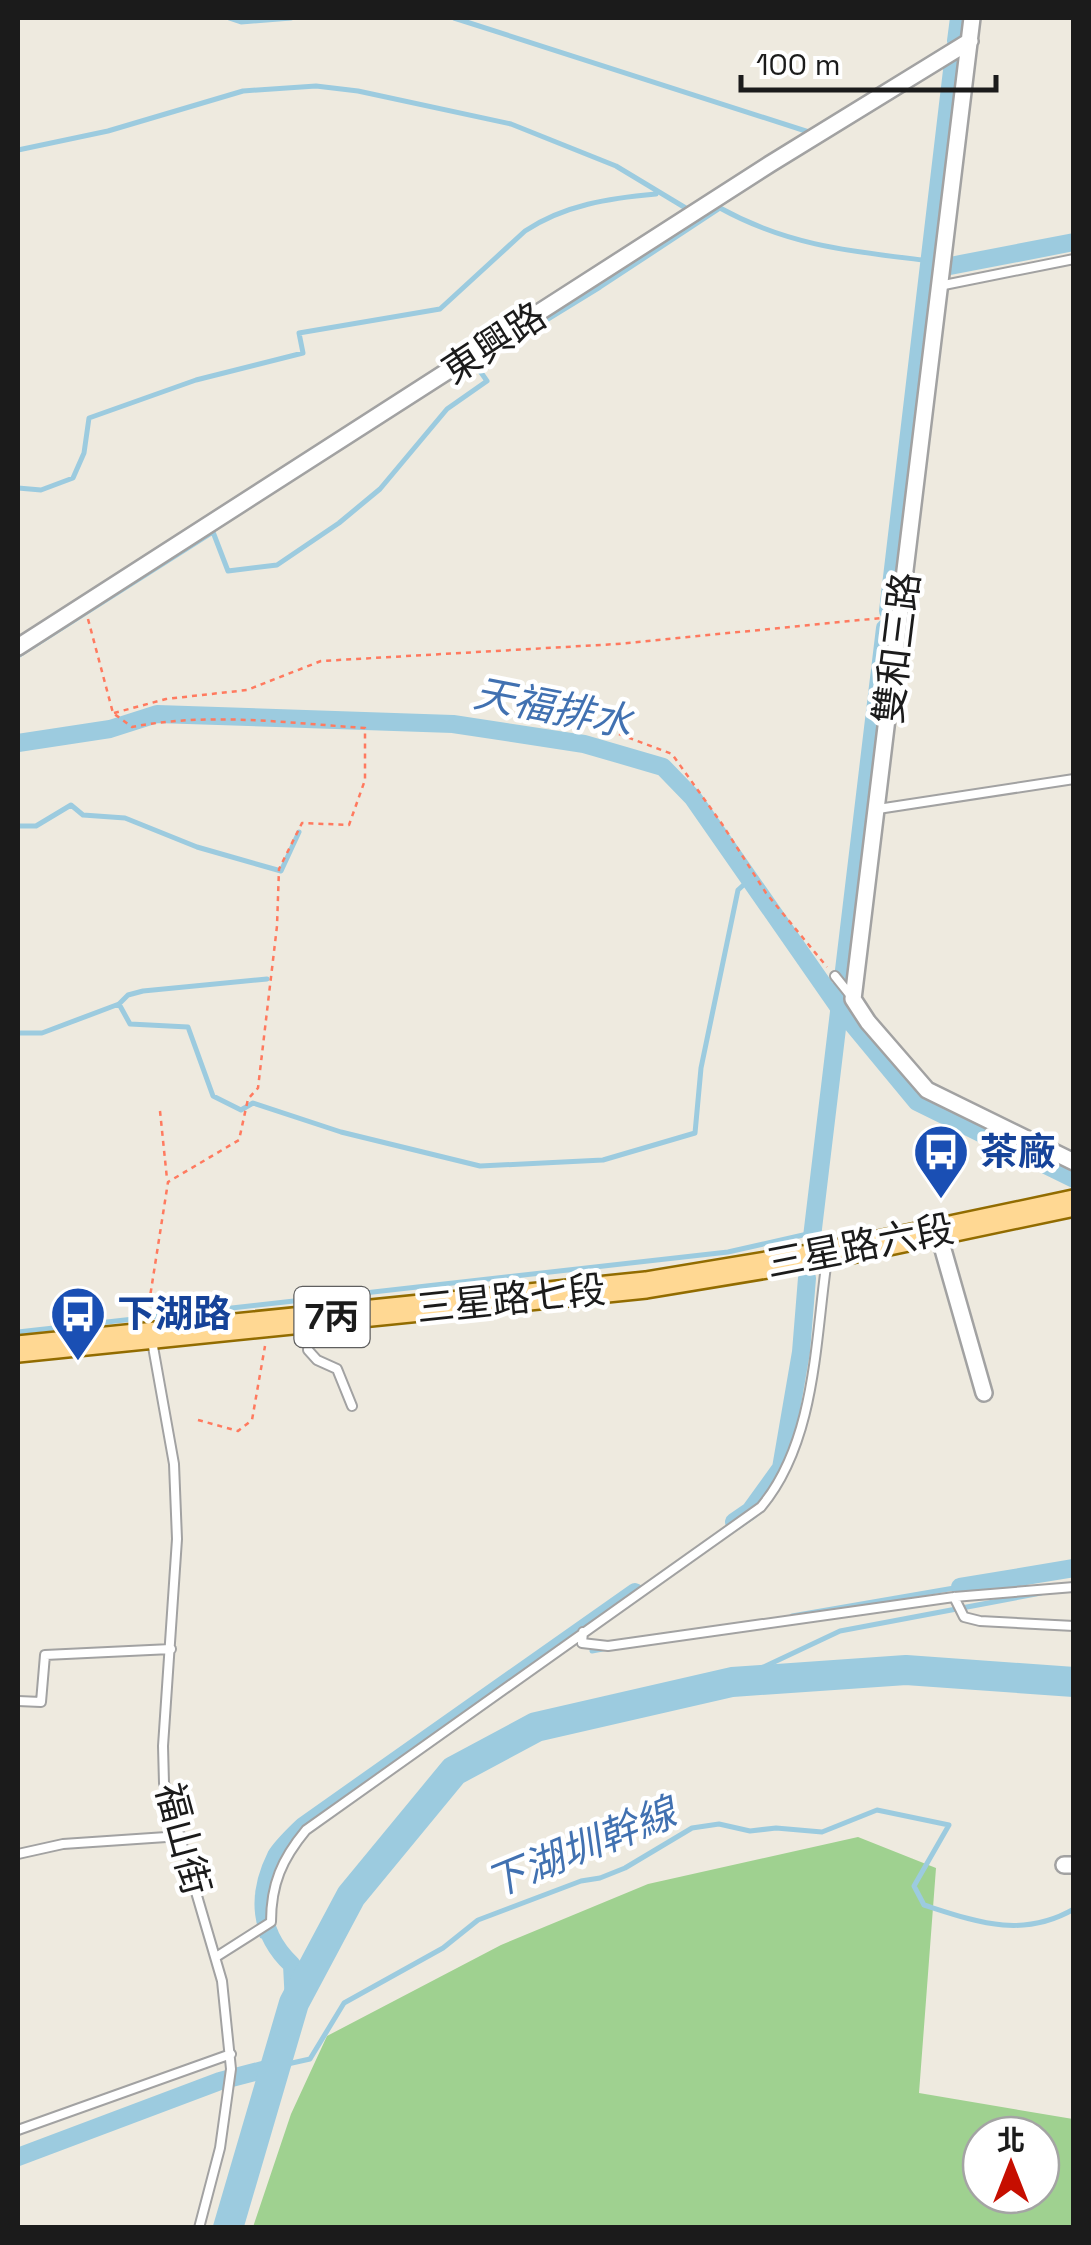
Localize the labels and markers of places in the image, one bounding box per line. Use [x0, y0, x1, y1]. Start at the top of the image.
bus stop icon: 茶廠 [911, 1122, 971, 1201]
place label: 茶廠 [980, 1128, 1056, 1176]
bus stop icon: 下湖路 [48, 1284, 108, 1363]
place label: 下湖路 [117, 1290, 231, 1338]

